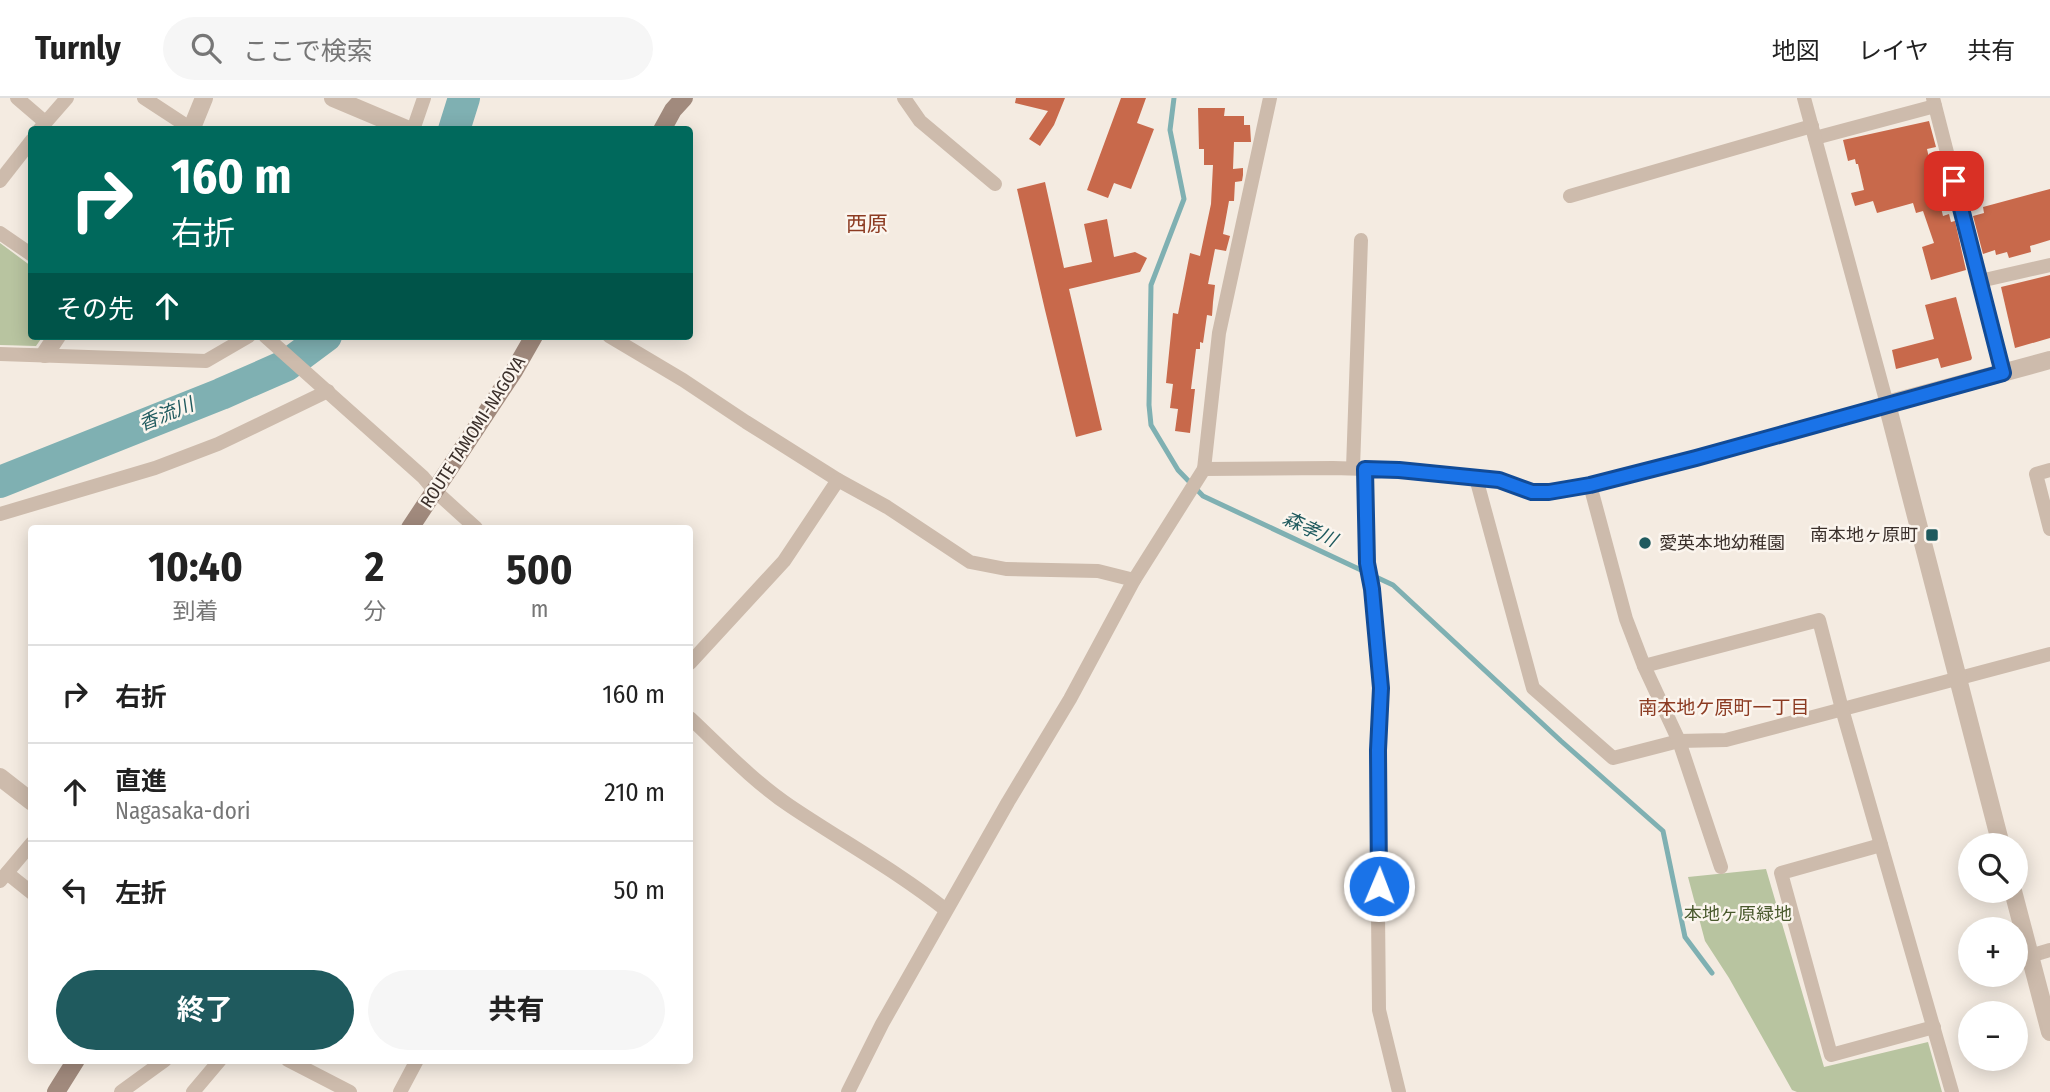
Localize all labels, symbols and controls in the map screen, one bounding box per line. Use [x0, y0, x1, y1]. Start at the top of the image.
search box [163, 17, 653, 80]
text: Turnly [35, 28, 121, 68]
icon: search [187, 29, 225, 67]
text: ここで検索 [243, 36, 373, 67]
text: 地図 [1772, 37, 1820, 65]
text: レイヤ [1858, 37, 1929, 65]
text: 共有 [1967, 37, 2015, 65]
text: 160 m [171, 147, 292, 206]
pin [1924, 151, 1984, 211]
icon: right [56, 154, 147, 245]
icon: arrive [1935, 162, 1973, 200]
district label: 西原 [846, 211, 888, 237]
text: 右折 [171, 214, 235, 252]
icon: ahead [148, 287, 186, 325]
text: その先 [56, 294, 134, 325]
street label: ROUTE TAMOMI-NAGOYA [416, 352, 530, 512]
water label: 香流川 [135, 392, 199, 435]
water label: 森孝川 [1279, 507, 1342, 552]
place label: 南本地ヶ原町 [1810, 524, 1918, 546]
marker: 南本地ヶ原町 [1924, 527, 1940, 543]
place label: 愛英本地幼稚園 [1659, 532, 1785, 554]
marker: 愛英本地幼稚園 [1637, 535, 1653, 551]
text: 10:40 [148, 542, 243, 592]
text: 2 [365, 542, 384, 592]
text: 500 [506, 545, 573, 595]
text: m [531, 595, 548, 623]
text: 到着 [173, 597, 219, 625]
text: 分 [363, 597, 386, 625]
icon: right [56, 675, 94, 713]
text: 160 m [602, 679, 665, 710]
text: 右折 [115, 682, 167, 713]
district label: 南本地ケ原町一丁目 [1638, 696, 1810, 719]
text: 直進 [115, 766, 167, 797]
icon: ahead [56, 773, 94, 811]
text: 210 m [604, 777, 665, 808]
text: Nagasaka-dori [115, 797, 251, 825]
map controls [1958, 833, 2028, 1071]
button: search [1958, 833, 2028, 903]
position arrow [1342, 849, 1416, 923]
icon: left [56, 871, 94, 909]
text: 50 m [613, 875, 665, 906]
text: 左折 [115, 878, 167, 909]
park label: 本地ヶ原緑地 [1684, 903, 1792, 925]
button: + [1958, 917, 2028, 987]
button: 終了 [56, 970, 354, 1050]
button: 共有 [368, 970, 665, 1050]
button: − [1958, 1001, 2028, 1071]

